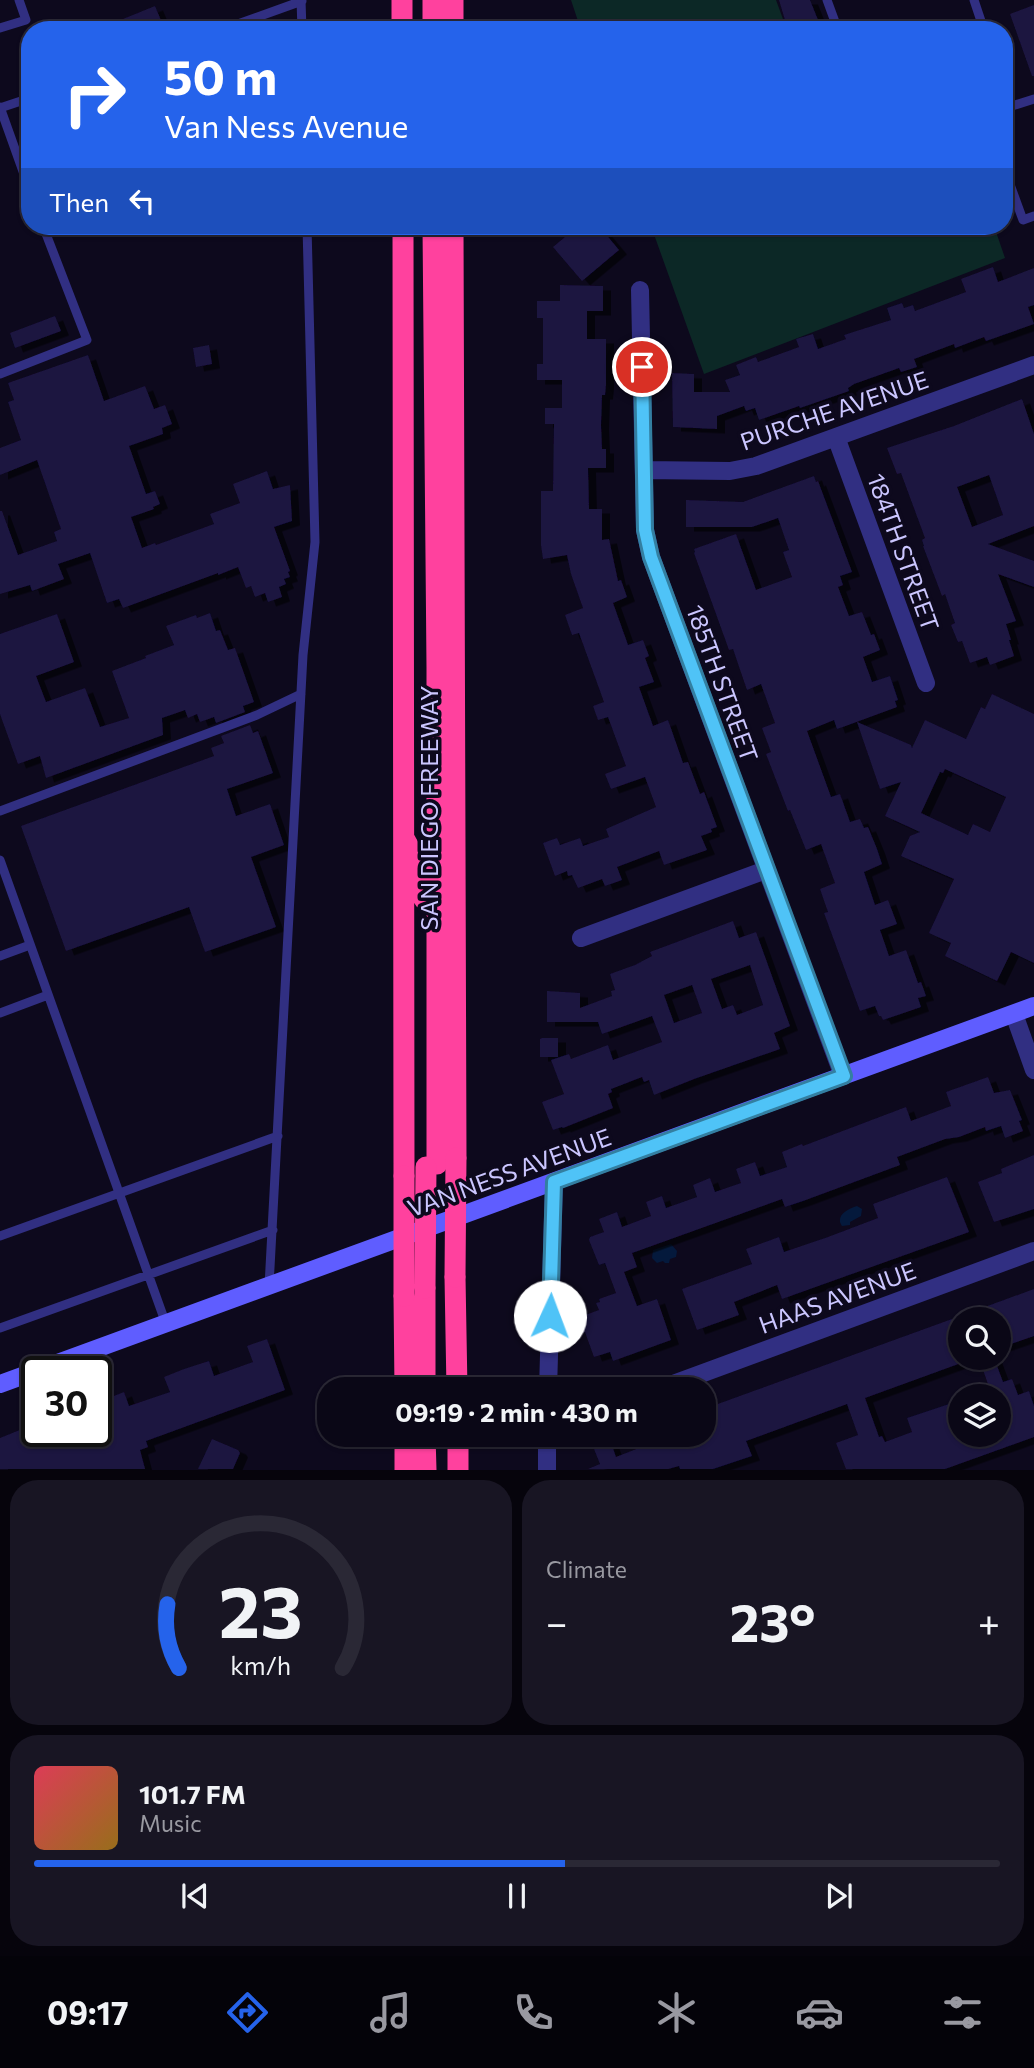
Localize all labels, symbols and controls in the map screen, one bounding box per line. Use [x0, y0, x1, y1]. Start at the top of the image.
text: 50 m [164, 45, 277, 105]
icon: right [49, 49, 140, 140]
text: Van Ness Avenue [164, 105, 408, 145]
icon: left [123, 182, 161, 220]
text: Then [49, 186, 109, 217]
pin [612, 337, 672, 397]
icon: arrive [623, 348, 661, 386]
street label: PURCHE AVENUE [736, 364, 932, 456]
street label: 184TH STREET [862, 469, 946, 635]
street label: 185TH STREET [681, 600, 765, 766]
street label: SAN DIEGO FREEWAY [414, 685, 443, 930]
street label: VAN NESS AVENUE [403, 1122, 615, 1222]
street label: HAAS AVENUE [754, 1255, 920, 1339]
position arrow [513, 1279, 587, 1353]
map controls [948, 1307, 1011, 1447]
button: search [948, 1307, 1011, 1370]
speed limit sign: 30 [21, 1356, 112, 1447]
button: layers [948, 1384, 1011, 1447]
text: 09:19 · 2 min · 430 m [395, 1396, 638, 1427]
text: Climate [546, 1555, 627, 1583]
text: 23 [219, 1565, 303, 1654]
text: 23° [730, 1589, 816, 1653]
text: − [546, 1598, 568, 1645]
text: + [978, 1598, 1000, 1645]
text: km/h [231, 1650, 291, 1680]
text: 101.7 FM [139, 1778, 246, 1809]
text: Music [139, 1809, 202, 1837]
icon: previous [176, 1877, 214, 1915]
icon: pause [498, 1877, 536, 1915]
icon: next [820, 1877, 858, 1915]
icon: directions [223, 1988, 272, 2037]
icon: music [366, 1988, 415, 2037]
icon: phone [509, 1988, 558, 2037]
icon: climate [652, 1988, 701, 2037]
icon: car [795, 1988, 844, 2037]
icon: filters [938, 1988, 987, 2037]
text: 09:17 [47, 1992, 129, 2032]

